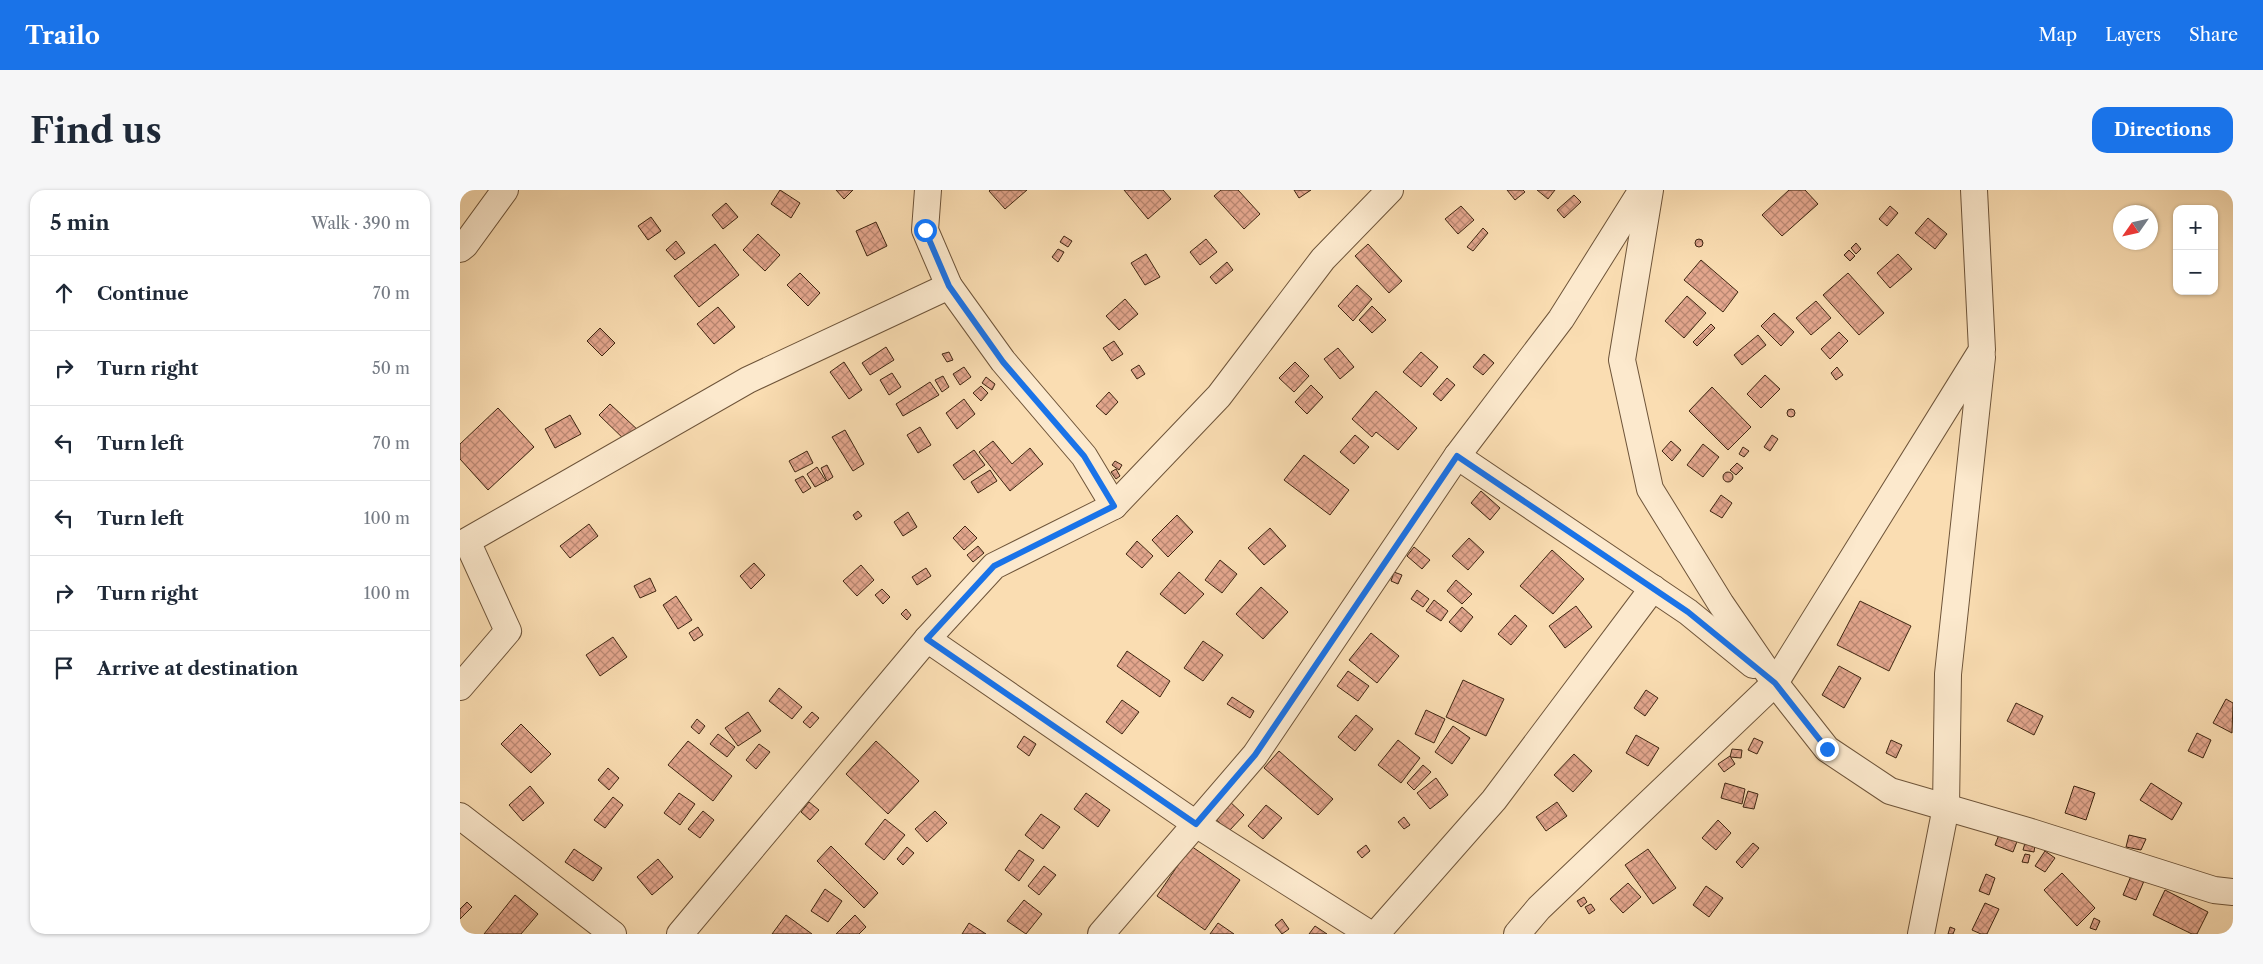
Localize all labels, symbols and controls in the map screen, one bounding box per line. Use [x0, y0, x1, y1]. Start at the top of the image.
text: Trailo [25, 21, 100, 50]
text: Map [2039, 24, 2077, 46]
text: Layers [2105, 24, 2161, 46]
text: Share [2189, 24, 2238, 46]
button: Directions [2092, 107, 2233, 153]
text: Find us [30, 109, 162, 152]
north arrow [2113, 205, 2158, 250]
map controls [2173, 205, 2218, 295]
button: + [2173, 205, 2218, 250]
text: 5 min [50, 210, 110, 235]
text: Walk · 390 m [311, 213, 410, 233]
route start [914, 219, 937, 242]
button: − [2173, 250, 2218, 295]
icon: ahead [50, 279, 78, 307]
text: Continue [97, 282, 189, 305]
text: 70 m [373, 283, 410, 303]
icon: right [50, 354, 78, 382]
text: Turn right [97, 357, 198, 380]
text: 50 m [372, 358, 410, 378]
icon: left [50, 429, 78, 457]
text: Turn left [97, 432, 184, 455]
text: 70 m [373, 433, 410, 453]
icon: left [50, 504, 78, 532]
text: Turn left [97, 507, 184, 530]
text: 100 m [364, 508, 410, 528]
icon: right [50, 579, 78, 607]
text: Turn right [97, 582, 198, 605]
text: 100 m [364, 583, 410, 603]
icon: arrive [50, 654, 78, 682]
text: Arrive at destination [97, 657, 298, 680]
route end [1816, 738, 1839, 761]

